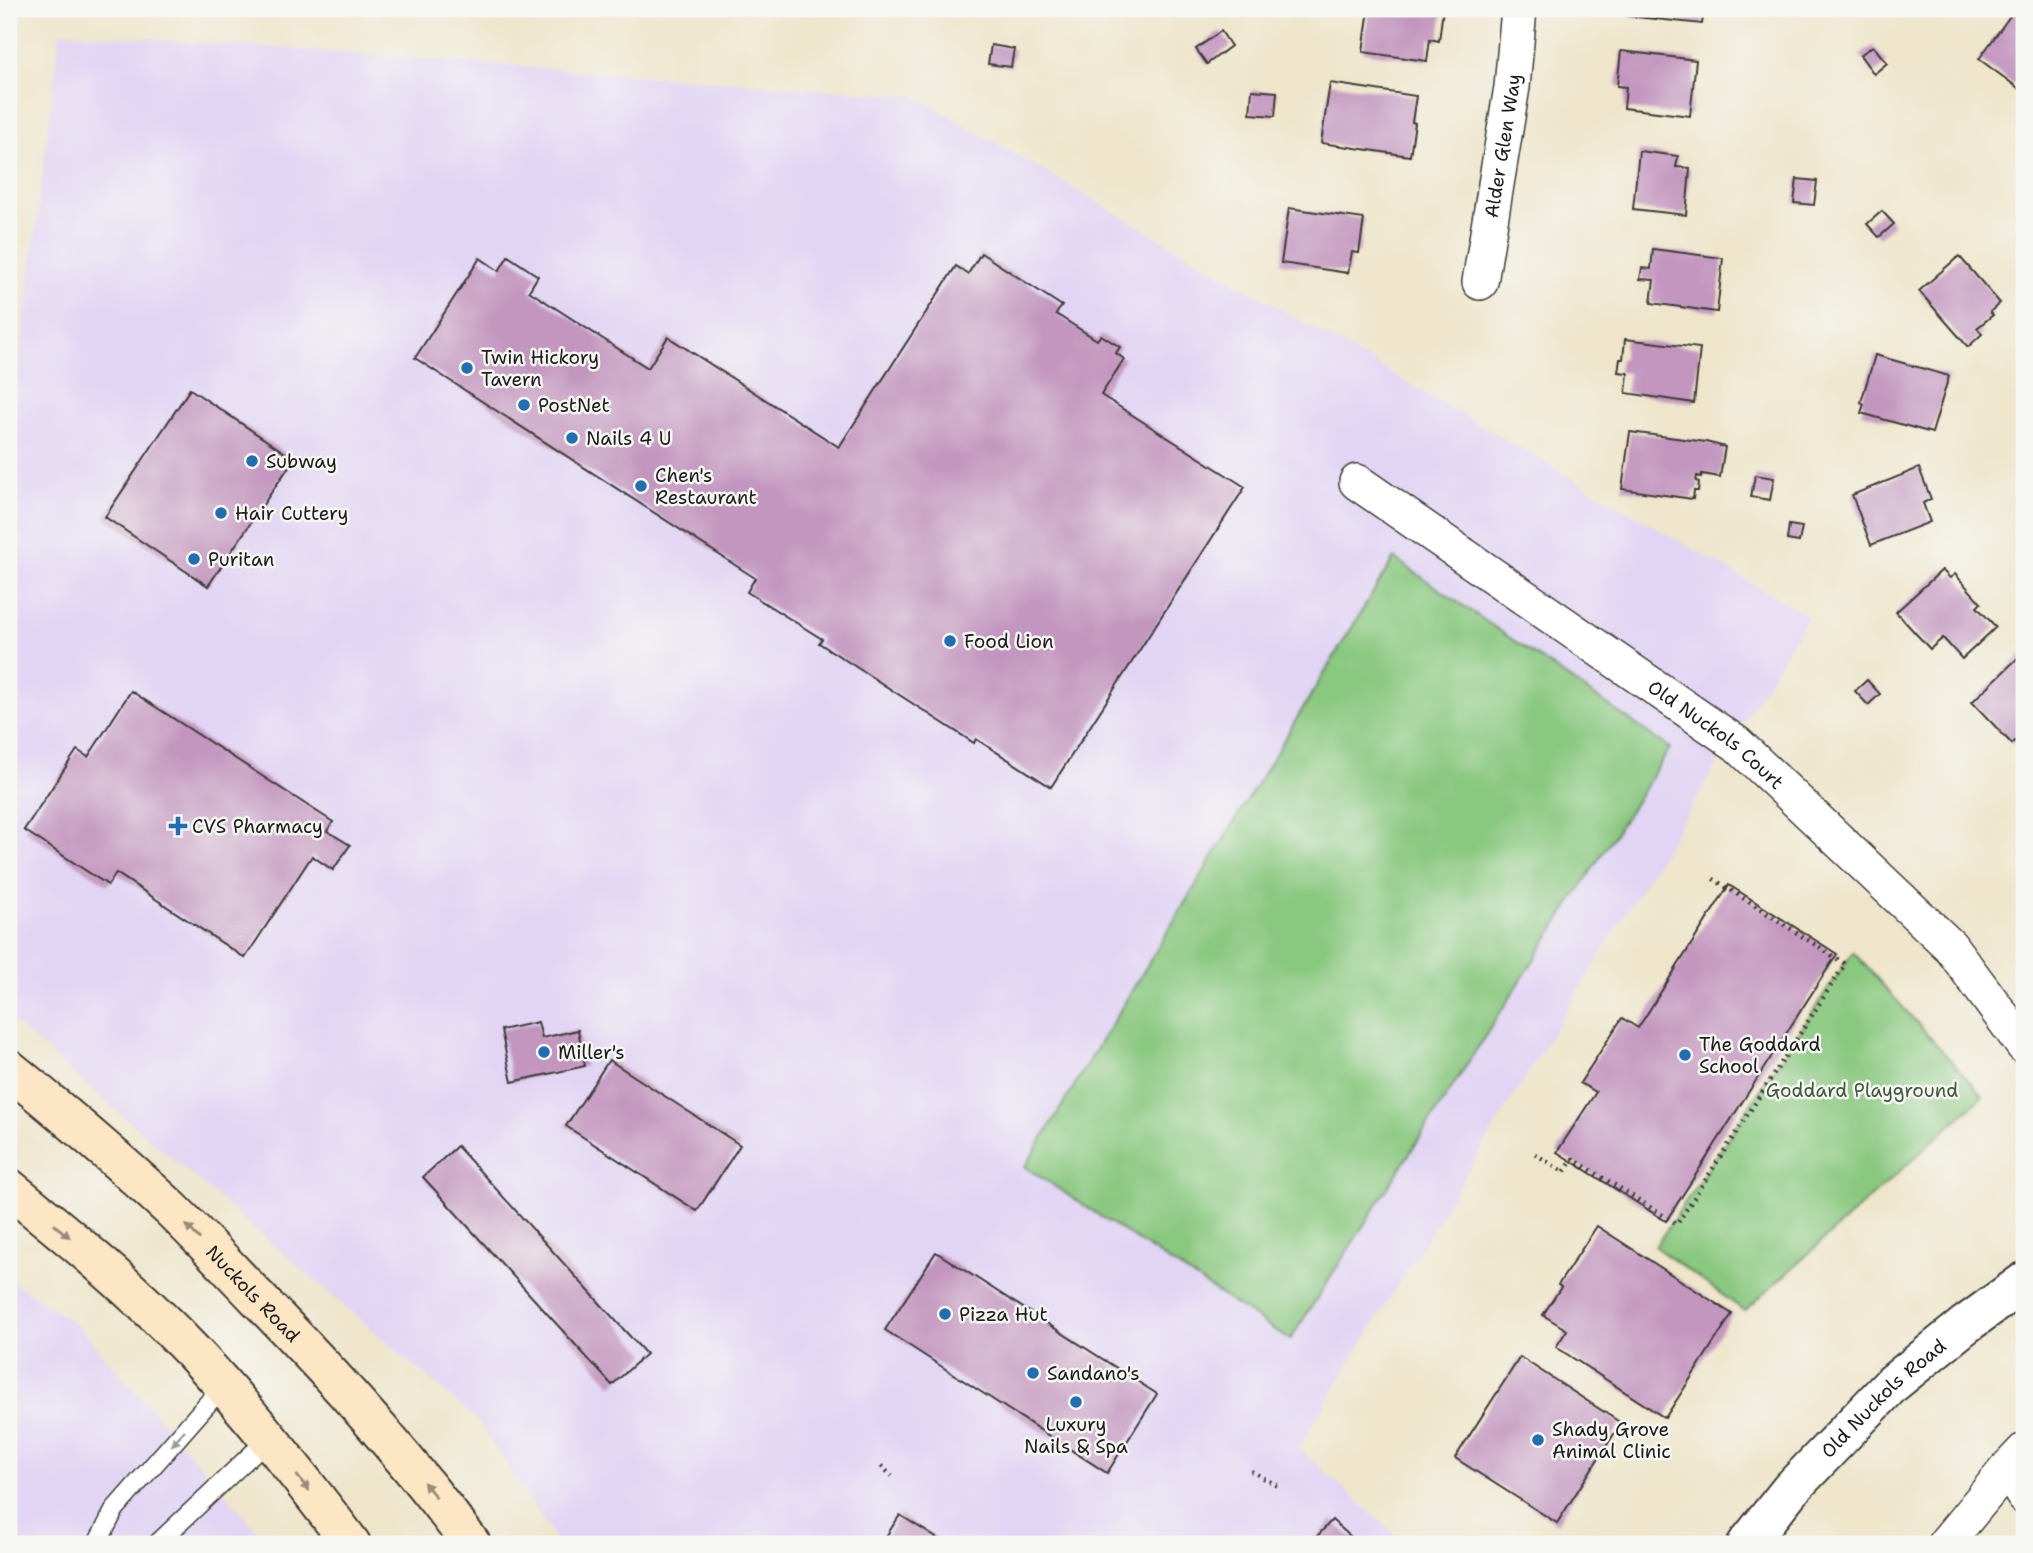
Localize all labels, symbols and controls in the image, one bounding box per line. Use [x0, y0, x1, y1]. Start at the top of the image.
street label: Alder Glen Way [1478, 73, 1526, 220]
place label: Twin Hickory Tavern [481, 345, 599, 392]
marker: Twin Hickory Tavern [459, 360, 475, 376]
place label: PostNet [538, 393, 610, 418]
marker: PostNet [516, 397, 532, 413]
place label: Nails 4 U [586, 426, 671, 451]
marker: Nails 4 U [564, 430, 580, 446]
place label: Subway [266, 449, 337, 474]
marker: Subway [244, 453, 260, 469]
place label: Chen's Restaurant [655, 463, 757, 510]
marker: Chen's Restaurant [633, 478, 649, 494]
place label: Hair Cuttery [235, 501, 348, 526]
marker: Hair Cuttery [213, 505, 229, 521]
place label: Puritan [208, 547, 274, 572]
marker: Puritan [186, 551, 202, 567]
place label: Food Lion [964, 629, 1054, 654]
marker: Food Lion [942, 633, 958, 649]
street label: Old Nuckols Court [1643, 674, 1789, 795]
place label: CVS Pharmacy [192, 814, 323, 839]
marker: CVS Pharmacy [170, 818, 186, 834]
place label: The Goddard School [1699, 1032, 1821, 1079]
place label: Miller's [558, 1040, 625, 1065]
marker: Miller's [536, 1044, 552, 1060]
marker: The Goddard School [1677, 1047, 1693, 1063]
park label: Goddard Playground [1766, 1078, 1958, 1103]
one-way arrow [52, 1223, 70, 1238]
one-way arrow [185, 1224, 202, 1241]
street label: Nuckols Road [201, 1240, 306, 1347]
place label: Pizza Hut [959, 1302, 1048, 1327]
marker: Pizza Hut [937, 1306, 953, 1322]
street label: Old Nuckols Road [1815, 1333, 1951, 1463]
place label: Sandano's [1047, 1361, 1140, 1386]
marker: Sandano's [1025, 1365, 1041, 1381]
marker: Luxury Nails & Spa [1068, 1394, 1084, 1410]
place label: Luxury Nails & Spa [1024, 1412, 1128, 1459]
place label: Shady Grove Animal Clinic [1552, 1417, 1671, 1464]
one-way arrow [171, 1429, 186, 1446]
marker: Shady Grove Animal Clinic [1530, 1432, 1546, 1448]
one-way arrow [295, 1474, 310, 1492]
one-way arrow [423, 1481, 438, 1498]

